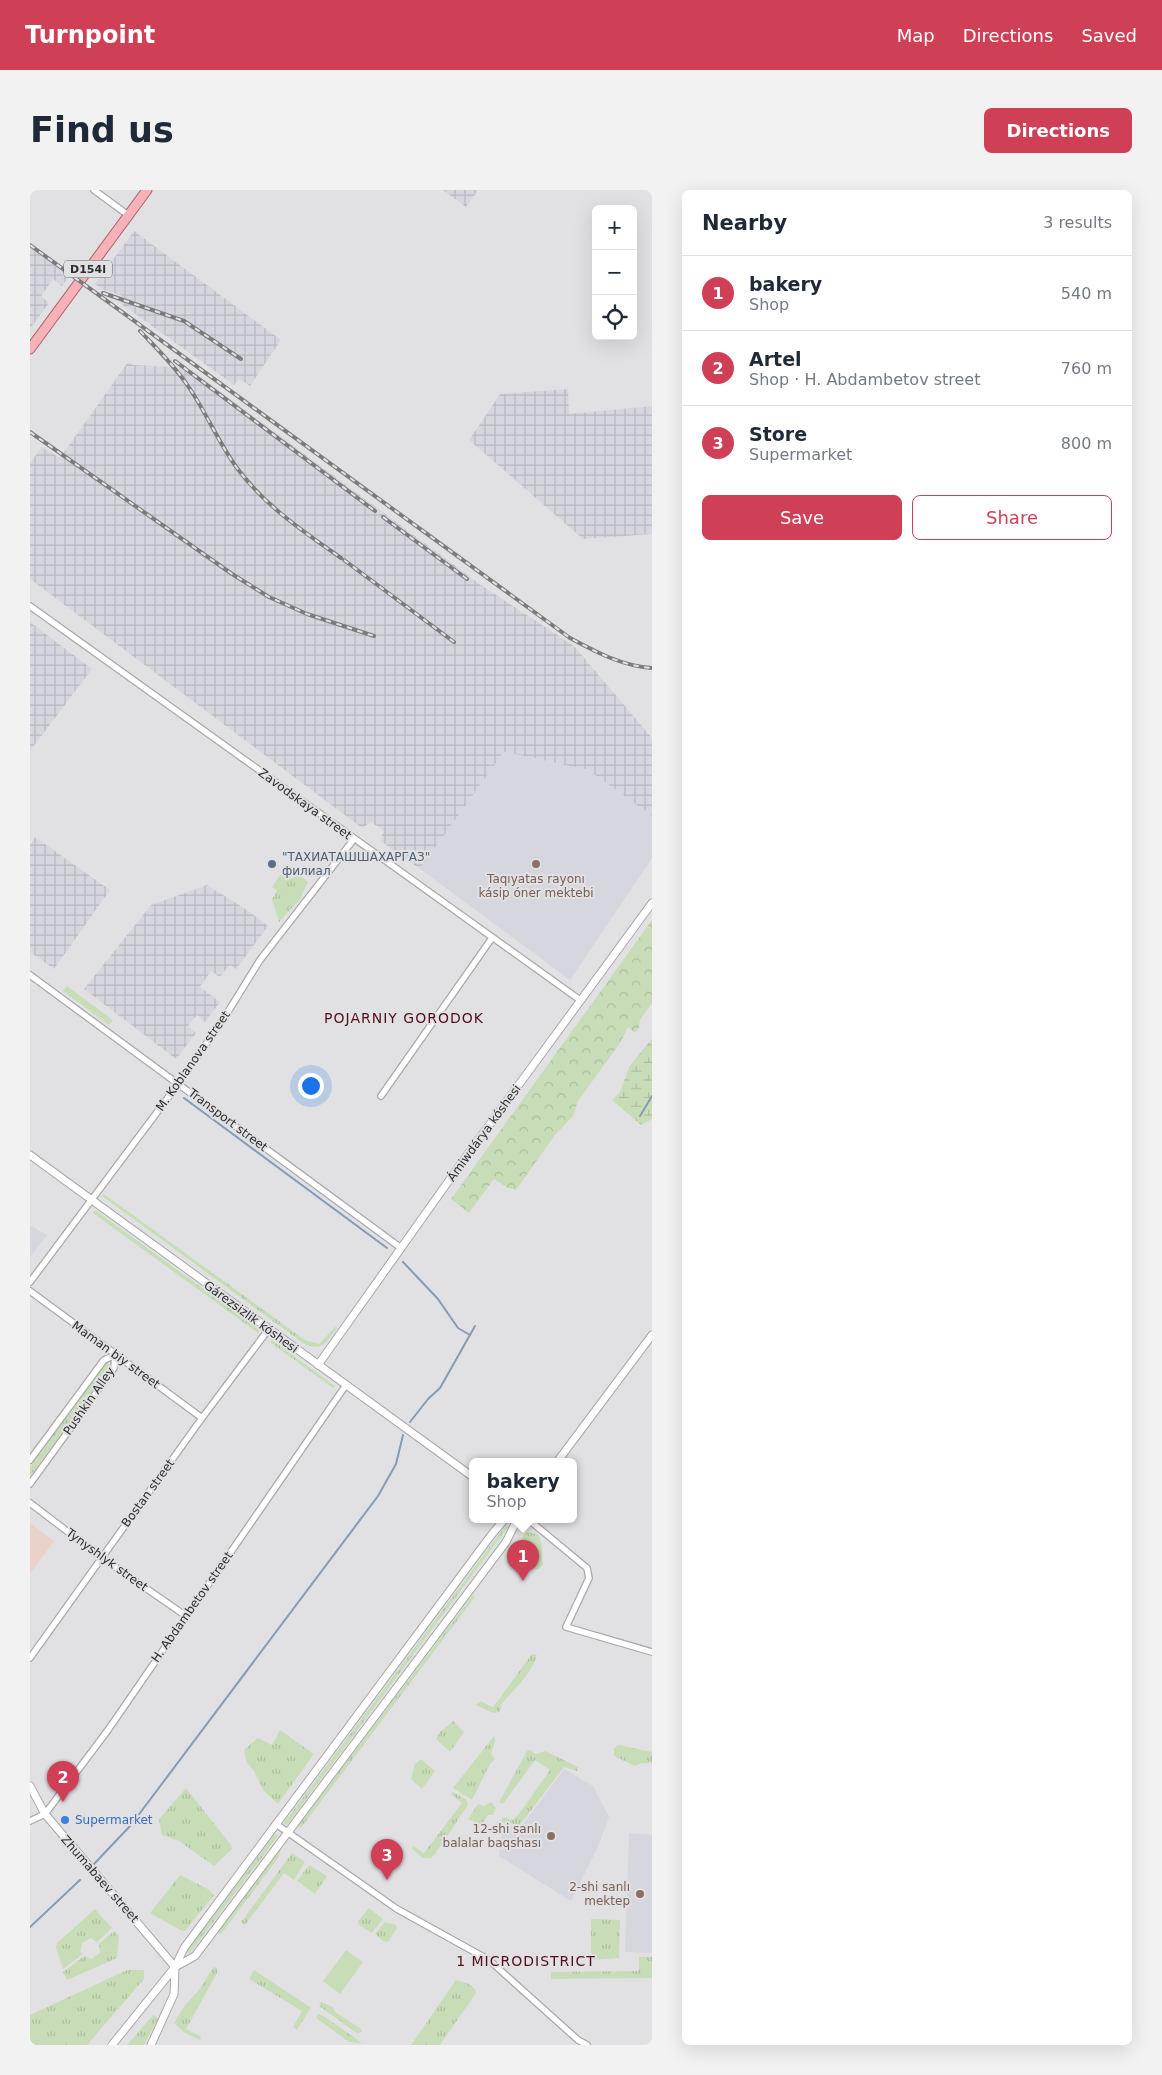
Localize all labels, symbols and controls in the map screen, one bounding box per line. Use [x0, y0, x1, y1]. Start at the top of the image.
text: Turnpoint [25, 21, 155, 49]
text: Map [897, 25, 935, 46]
text: Directions [963, 25, 1053, 46]
text: Saved [1081, 25, 1137, 46]
button: Directions [984, 108, 1132, 153]
text: Find us [30, 110, 174, 150]
map controls [592, 205, 637, 340]
button: + [592, 205, 637, 250]
text: Nearby [702, 211, 787, 235]
text: 3 results [1043, 213, 1112, 232]
button: − [592, 250, 637, 295]
road number: D154l [64, 260, 112, 278]
text: bakery [749, 273, 822, 295]
text: 1 [712, 284, 724, 303]
text: 540 m [1061, 284, 1112, 303]
button: locate [592, 295, 637, 340]
text: Shop [749, 295, 789, 314]
text: Artel [749, 348, 802, 370]
text: 2 [712, 359, 724, 378]
text: 760 m [1061, 359, 1112, 378]
text: Shop · H. Abdambetov street [749, 370, 980, 389]
text: Store [749, 423, 807, 445]
text: 3 [712, 434, 724, 453]
text: 800 m [1061, 434, 1112, 453]
text: Supermarket [749, 445, 852, 464]
button: Save [702, 495, 902, 540]
button: Share [912, 495, 1112, 540]
street label: Zavodskaya street [256, 766, 354, 843]
place label: "ТАХИАТАШШАХАРГАЗ" филиал [282, 850, 430, 878]
marker: "ТАХИАТАШШАХАРГАЗ" филиал [266, 858, 278, 870]
marker: Taqıyatas rayonı kásip óner mektebi [530, 858, 542, 870]
place label: Taqıyatas rayonı kásip óner mektebi [478, 872, 594, 900]
street label: M. Koblanova street [153, 1008, 233, 1114]
district label: POJARNIY GORODOK [324, 1010, 484, 1026]
your location [298, 1073, 324, 1099]
street label: Ámiwdárya kóshesi [443, 1081, 524, 1184]
street label: Transport street [185, 1085, 270, 1154]
street label: Gárezsizlik kóshesi [201, 1278, 301, 1356]
street label: Maman biy street [69, 1318, 163, 1392]
street label: Pushkin Alley [60, 1364, 118, 1438]
street label: Bostan street [119, 1456, 177, 1530]
popup [469, 1458, 577, 1523]
text: bakery [486, 1470, 560, 1492]
text: Shop [486, 1492, 527, 1511]
street label: Tynyshlyk street [63, 1525, 151, 1594]
pin: 1 [507, 1540, 539, 1581]
street label: H. Abdambetov street [148, 1549, 236, 1665]
pin: 2 [47, 1761, 79, 1802]
place label: Supermarket [75, 1813, 153, 1827]
marker: Supermarket [59, 1814, 71, 1826]
place label: 12-shi sanlı balalar baqshası [443, 1822, 541, 1850]
marker: 12-shi sanlı balalar baqshası [545, 1830, 557, 1842]
street label: Zhumabaev street [58, 1833, 142, 1926]
pin: 3 [371, 1839, 403, 1880]
place label: 2-shi sanlı mektep [569, 1880, 630, 1908]
marker: 2-shi sanlı mektep [634, 1888, 646, 1900]
district label: 1 MICRODISTRICT [456, 1953, 596, 1969]

